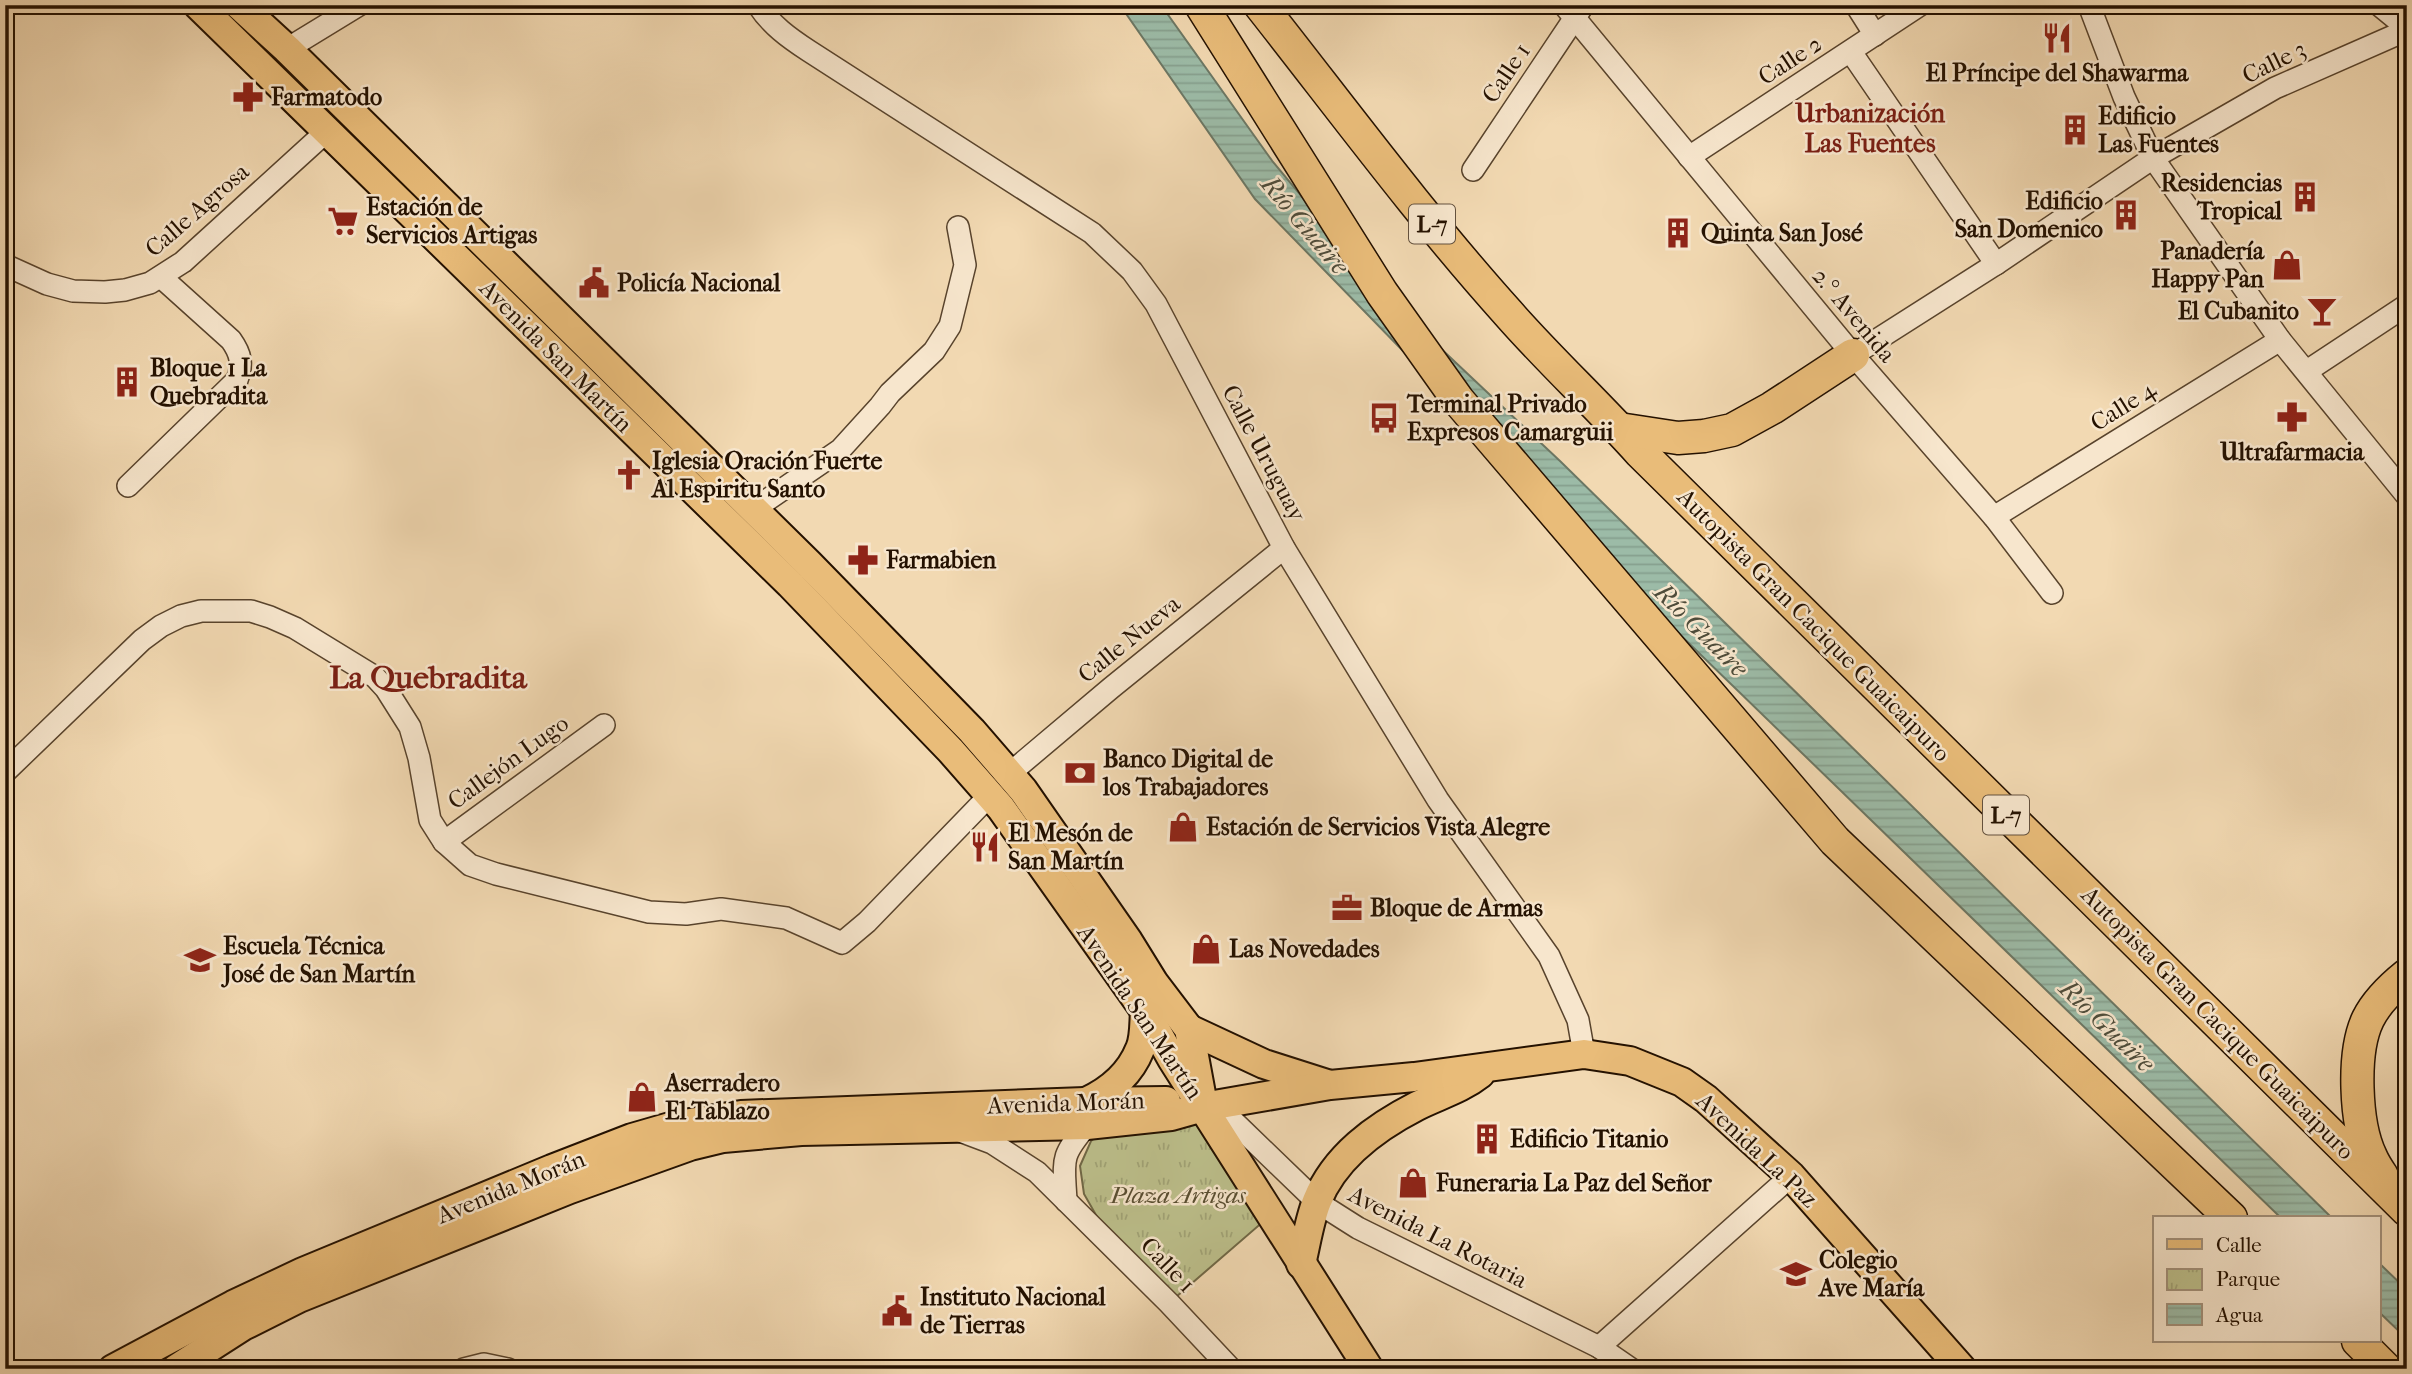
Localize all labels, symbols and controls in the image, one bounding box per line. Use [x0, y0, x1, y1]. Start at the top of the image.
restaurant icon: El Príncipe del Shawarma [2040, 21, 2074, 55]
street label: Calle 2 [1753, 29, 1827, 91]
street label: Calle 3 [2238, 35, 2310, 89]
street label: Calle 1 [1476, 38, 1536, 108]
place label: El Príncipe del Shawarma [1926, 59, 2189, 87]
pharmacy icon: Farmatodo [231, 80, 265, 114]
place label: Farmatodo [270, 83, 382, 111]
district label: Urbanización Las Fuentes [1794, 98, 1946, 159]
place label: Edificio Las Fuentes [2098, 102, 2219, 158]
building icon: Edificio Las Fuentes [2058, 113, 2092, 147]
street label: Calle Agrosa [139, 157, 255, 263]
water label: Río Guaire [1253, 168, 1356, 282]
place label: Residencias Tropical [2161, 169, 2282, 225]
building icon: Residencias Tropical [2288, 180, 2322, 214]
place label: Edificio San Domenico [1955, 187, 2103, 243]
place label: Estación de Servicios Artigas [366, 193, 537, 249]
building icon: Edificio San Domenico [2109, 198, 2143, 232]
supermarket icon: Estación de Servicios Artigas [326, 204, 360, 238]
road number: L-7 [1409, 204, 1455, 244]
building icon: Quinta San José [1661, 216, 1695, 250]
place label: Quinta San José [1701, 219, 1863, 247]
place label: Panadería Happy Pan [2151, 237, 2265, 293]
shop icon: Panadería Happy Pan [2270, 248, 2304, 282]
street label: 2.° Avenida [1807, 262, 1902, 368]
public building icon: Policía Nacional [577, 266, 611, 300]
place label: Policía Nacional [617, 269, 781, 297]
street label: Avenida San Martín [473, 273, 638, 438]
bar icon: El Cubanito [2305, 294, 2339, 328]
place label: El Cubanito [2178, 297, 2299, 325]
place label: Bloque 1 La Quebradita [150, 354, 268, 410]
building icon: Bloque 1 La Quebradita [110, 365, 144, 399]
street label: Calle 4 [2085, 375, 2161, 437]
street label: Calle Uruguay [1216, 380, 1312, 527]
place label: Terminal Privado Expresos Camarguii [1406, 390, 1614, 446]
pharmacy icon: Ultrafarmacia [2275, 400, 2309, 434]
bus stop icon: Terminal Privado Expresos Camarguii [1367, 401, 1401, 435]
place label: Ultrafarmacia [2219, 438, 2365, 466]
place label: Iglesia Oración Fuerte Al Espiritu Santo [650, 447, 883, 503]
church icon: Iglesia Oración Fuerte Al Espiritu Santo [612, 458, 646, 492]
street label: Autopista Gran Cacique Guaicaipuro [1671, 482, 1956, 767]
pharmacy icon: Farmabien [846, 543, 880, 577]
place label: Farmabien [885, 546, 997, 574]
water label: Río Guaire [1646, 575, 1755, 684]
street label: Calle Nueva [1072, 589, 1186, 689]
district label: La Quebradita [329, 659, 528, 696]
street label: Callejón Lugo [442, 709, 574, 815]
place label: Banco Digital de los Trabajadores [1102, 745, 1273, 801]
bank icon: Banco Digital de los Trabajadores [1063, 756, 1097, 790]
road number: L-7 [1983, 796, 2029, 834]
shop icon: Estación de Servicios Vista Alegre [1166, 810, 1200, 844]
place label: Estación de Servicios Vista Alegre [1206, 813, 1550, 841]
place label: El Mesón de San Martín [1008, 819, 1133, 875]
restaurant icon: El Mesón de San Martín [968, 830, 1002, 864]
street label: Autopista Gran Cacique Guaicaipuro [2075, 880, 2360, 1165]
office icon: Bloque de Armas [1330, 891, 1364, 925]
place label: Bloque de Armas [1370, 894, 1543, 922]
street label: Avenida San Martín [1071, 919, 1209, 1105]
place label: Escuela Técnica José de San Martín [221, 932, 416, 988]
shop icon: Las Novedades [1189, 932, 1223, 966]
place label: Las Novedades [1229, 935, 1380, 963]
school or university icon: Escuela Técnica José de San Martín [183, 943, 217, 977]
water label: Río Guaire [2052, 972, 2162, 1080]
place label: Aserradero El Tablazo [663, 1069, 780, 1125]
shop icon: Aserradero El Tablazo [625, 1080, 659, 1114]
street label: Avenida Morán [986, 1086, 1145, 1120]
street label: Avenida La Paz [1690, 1086, 1824, 1213]
building icon: Edificio Titanio [1470, 1122, 1504, 1156]
place label: Edificio Titanio [1510, 1125, 1668, 1153]
street label: Avenida Morán [432, 1144, 589, 1230]
shop icon: Funeraria La Paz del Señor [1396, 1166, 1430, 1200]
place label: Funeraria La Paz del Señor [1435, 1169, 1713, 1197]
street label: Avenida La Rotaria [1343, 1179, 1533, 1295]
park label: Plaza Artigas [1109, 1181, 1246, 1209]
legend [2153, 1216, 2380, 1342]
street label: Calle 1 [1135, 1232, 1201, 1298]
text: Calle [2216, 1233, 2262, 1257]
place label: Colegio Ave María [1817, 1246, 1925, 1302]
school or university icon: Colegio Ave María [1779, 1257, 1813, 1291]
text: Parque [2216, 1267, 2280, 1291]
place label: Instituto Nacional de Tierras [920, 1283, 1106, 1339]
public building icon: Instituto Nacional de Tierras [880, 1294, 914, 1328]
text: Agua [2215, 1303, 2263, 1327]

